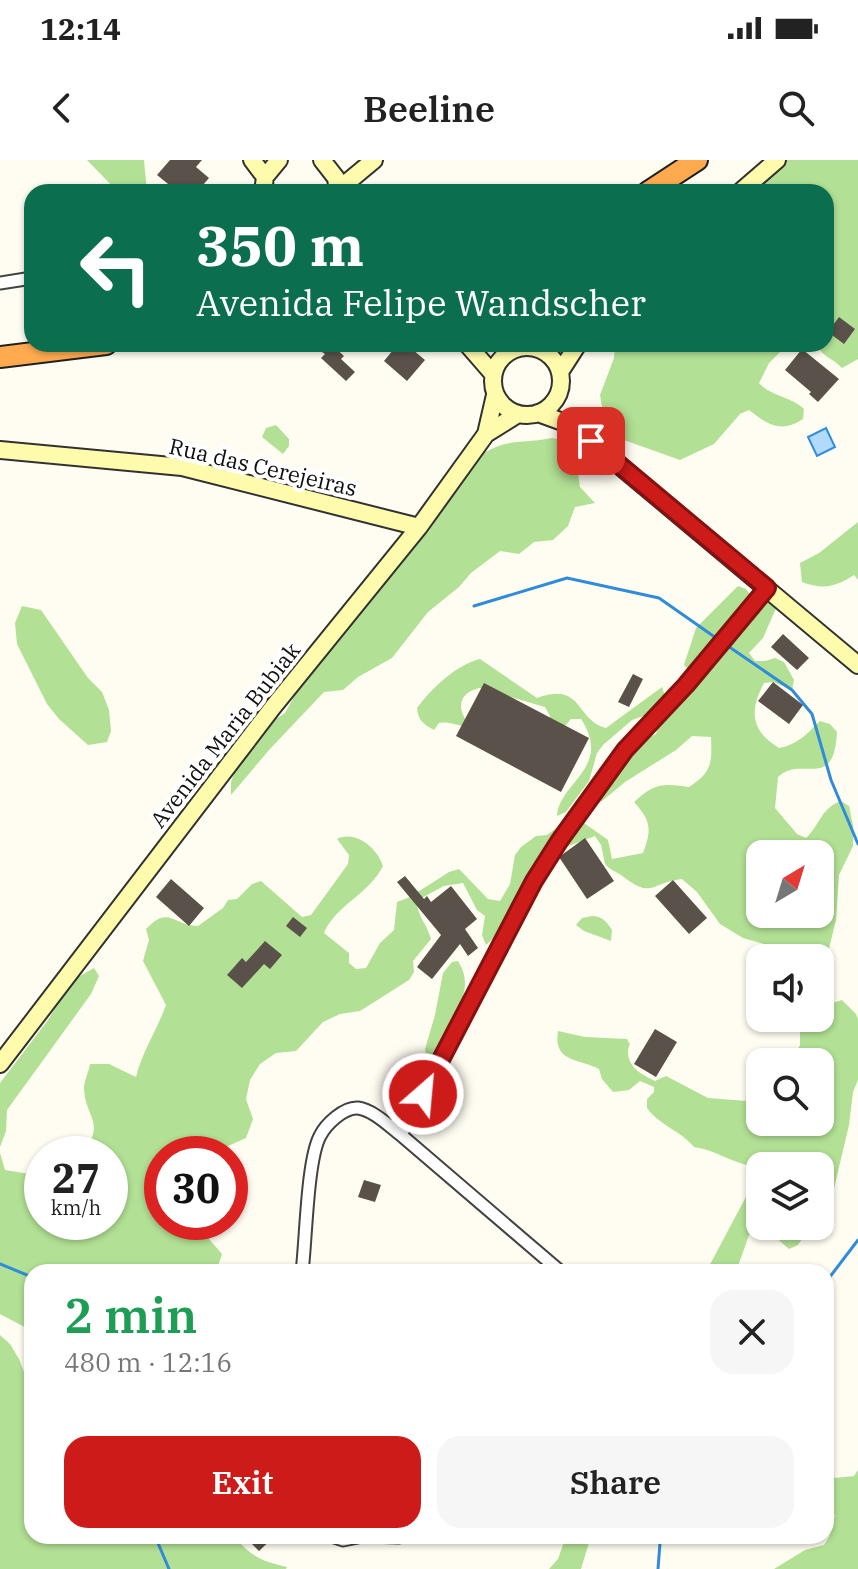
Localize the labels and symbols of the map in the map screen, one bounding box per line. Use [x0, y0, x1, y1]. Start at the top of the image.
pin [557, 407, 625, 475]
street label: Rua das Cerejeiras [166, 431, 360, 502]
street label: Avenida Maria Bubiak [143, 636, 306, 833]
north arrow [746, 840, 834, 928]
position arrow [381, 1052, 465, 1136]
speed limit sign: 30 [144, 1136, 248, 1240]

